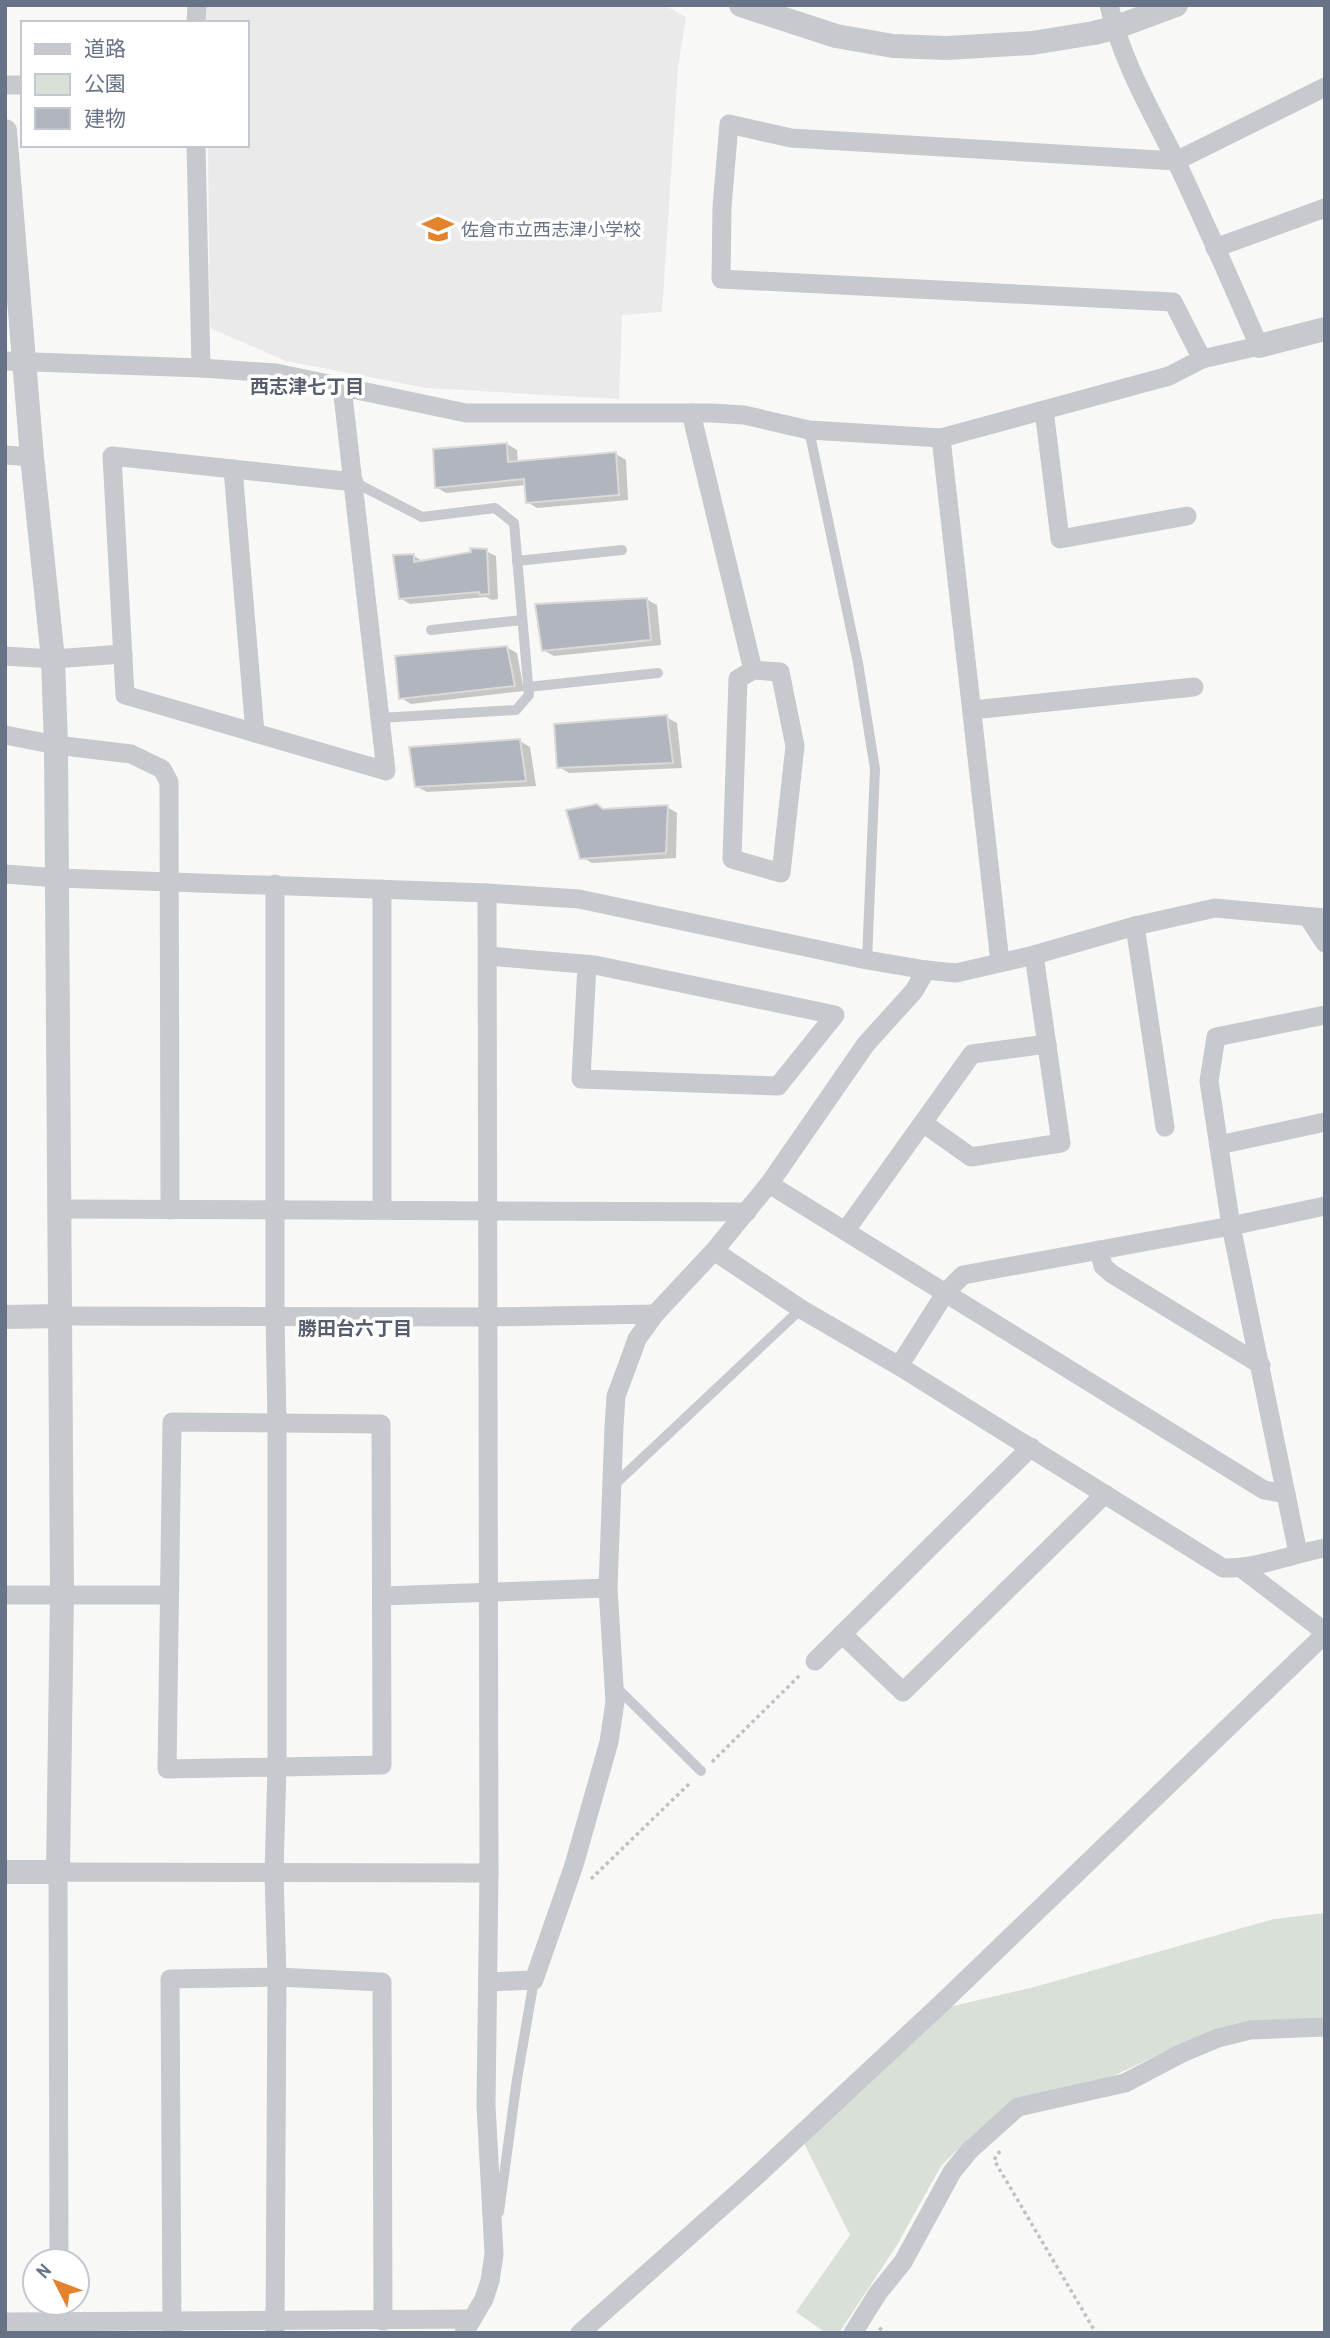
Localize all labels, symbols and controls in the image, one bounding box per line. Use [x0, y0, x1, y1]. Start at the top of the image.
legend [21, 21, 248, 147]
text: 道路 [84, 34, 126, 63]
text: 公園 [84, 69, 126, 98]
text: 建物 [84, 104, 126, 133]
school or university icon: 佐倉市立西志津小学校 [421, 212, 455, 246]
place label: 佐倉市立西志津小学校 [461, 217, 641, 242]
district label: 西志津七丁目 [250, 373, 364, 399]
district label: 勝田台六丁目 [298, 1315, 412, 1341]
north arrow [21, 2247, 91, 2317]
text: N [30, 2258, 57, 2284]

